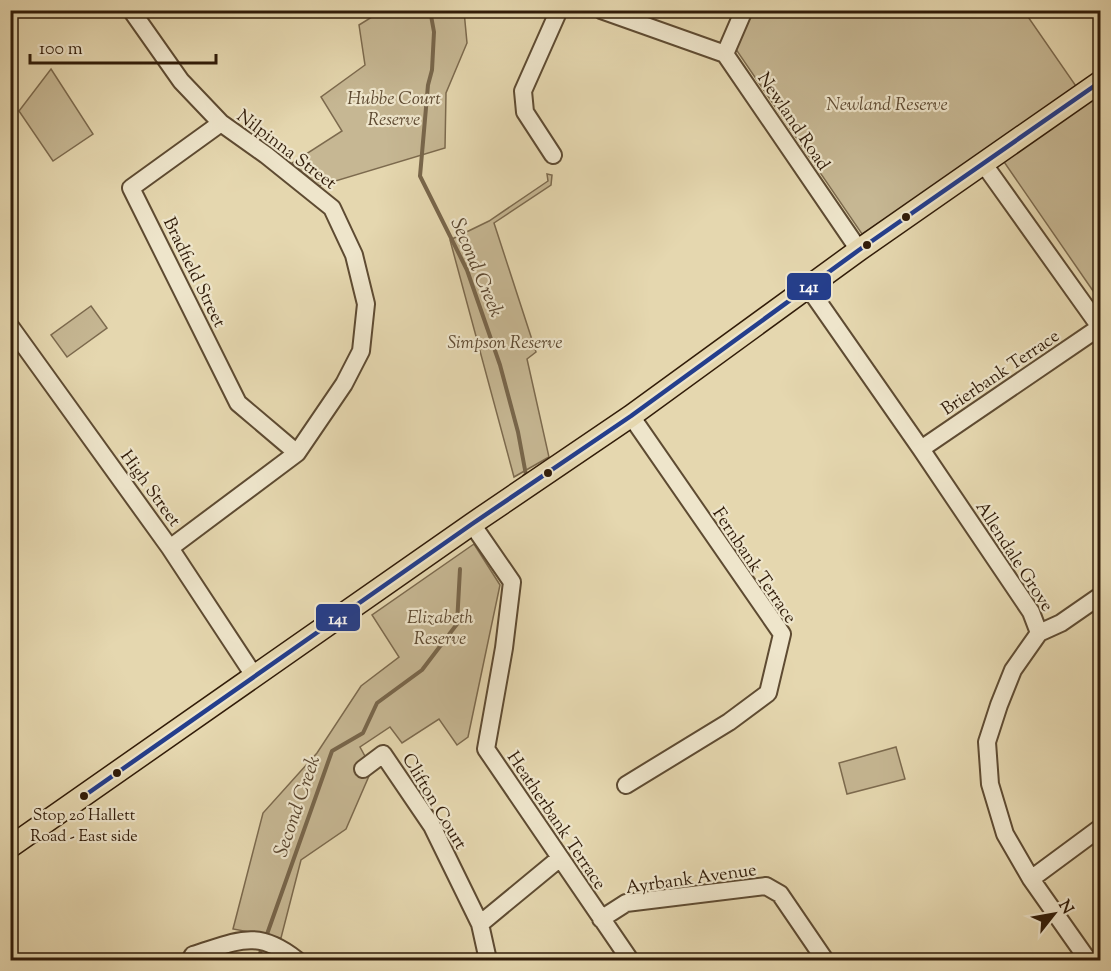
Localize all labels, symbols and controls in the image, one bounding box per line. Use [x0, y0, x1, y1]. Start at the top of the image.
scale bar [30, 27, 216, 65]
text: 100 m [39, 37, 83, 63]
street label: Newland Road [750, 68, 835, 177]
park label: Hubbe Court Reserve [347, 87, 441, 134]
park label: Newland Reserve [826, 93, 948, 119]
street label: Nilpinna Street [230, 104, 341, 197]
unlabelled marker [900, 211, 912, 223]
street label: Bradfield Street [155, 213, 231, 332]
water label: Second Creek [442, 214, 510, 322]
unlabelled marker [861, 239, 873, 251]
line badge: 141 [786, 272, 832, 301]
text: 141 [800, 277, 819, 300]
street label: Brierbank Terrace [937, 324, 1066, 423]
park label: Simpson Reserve [448, 331, 562, 357]
street label: High Street [113, 446, 186, 533]
unlabelled marker [542, 467, 554, 479]
street label: Allendale Grove [968, 497, 1059, 617]
street label: Fernbank Terrace [705, 503, 802, 629]
line badge: 141 [315, 603, 361, 632]
park label: Elizabeth Reserve [407, 606, 474, 653]
text: 141 [329, 609, 348, 632]
street label: Heatherbank Terrace [499, 747, 611, 896]
street label: Clifton Court [394, 749, 472, 855]
water label: Second Creek [267, 752, 329, 861]
unlabelled marker [111, 767, 123, 779]
marker: Stop 20 Hallett Road - East side [78, 790, 90, 802]
place label: Stop 20 Hallett Road - East side [30, 805, 138, 849]
street label: Ayrbank Avenue [624, 858, 758, 902]
north arrow [1024, 884, 1084, 944]
text: N [1052, 896, 1078, 919]

